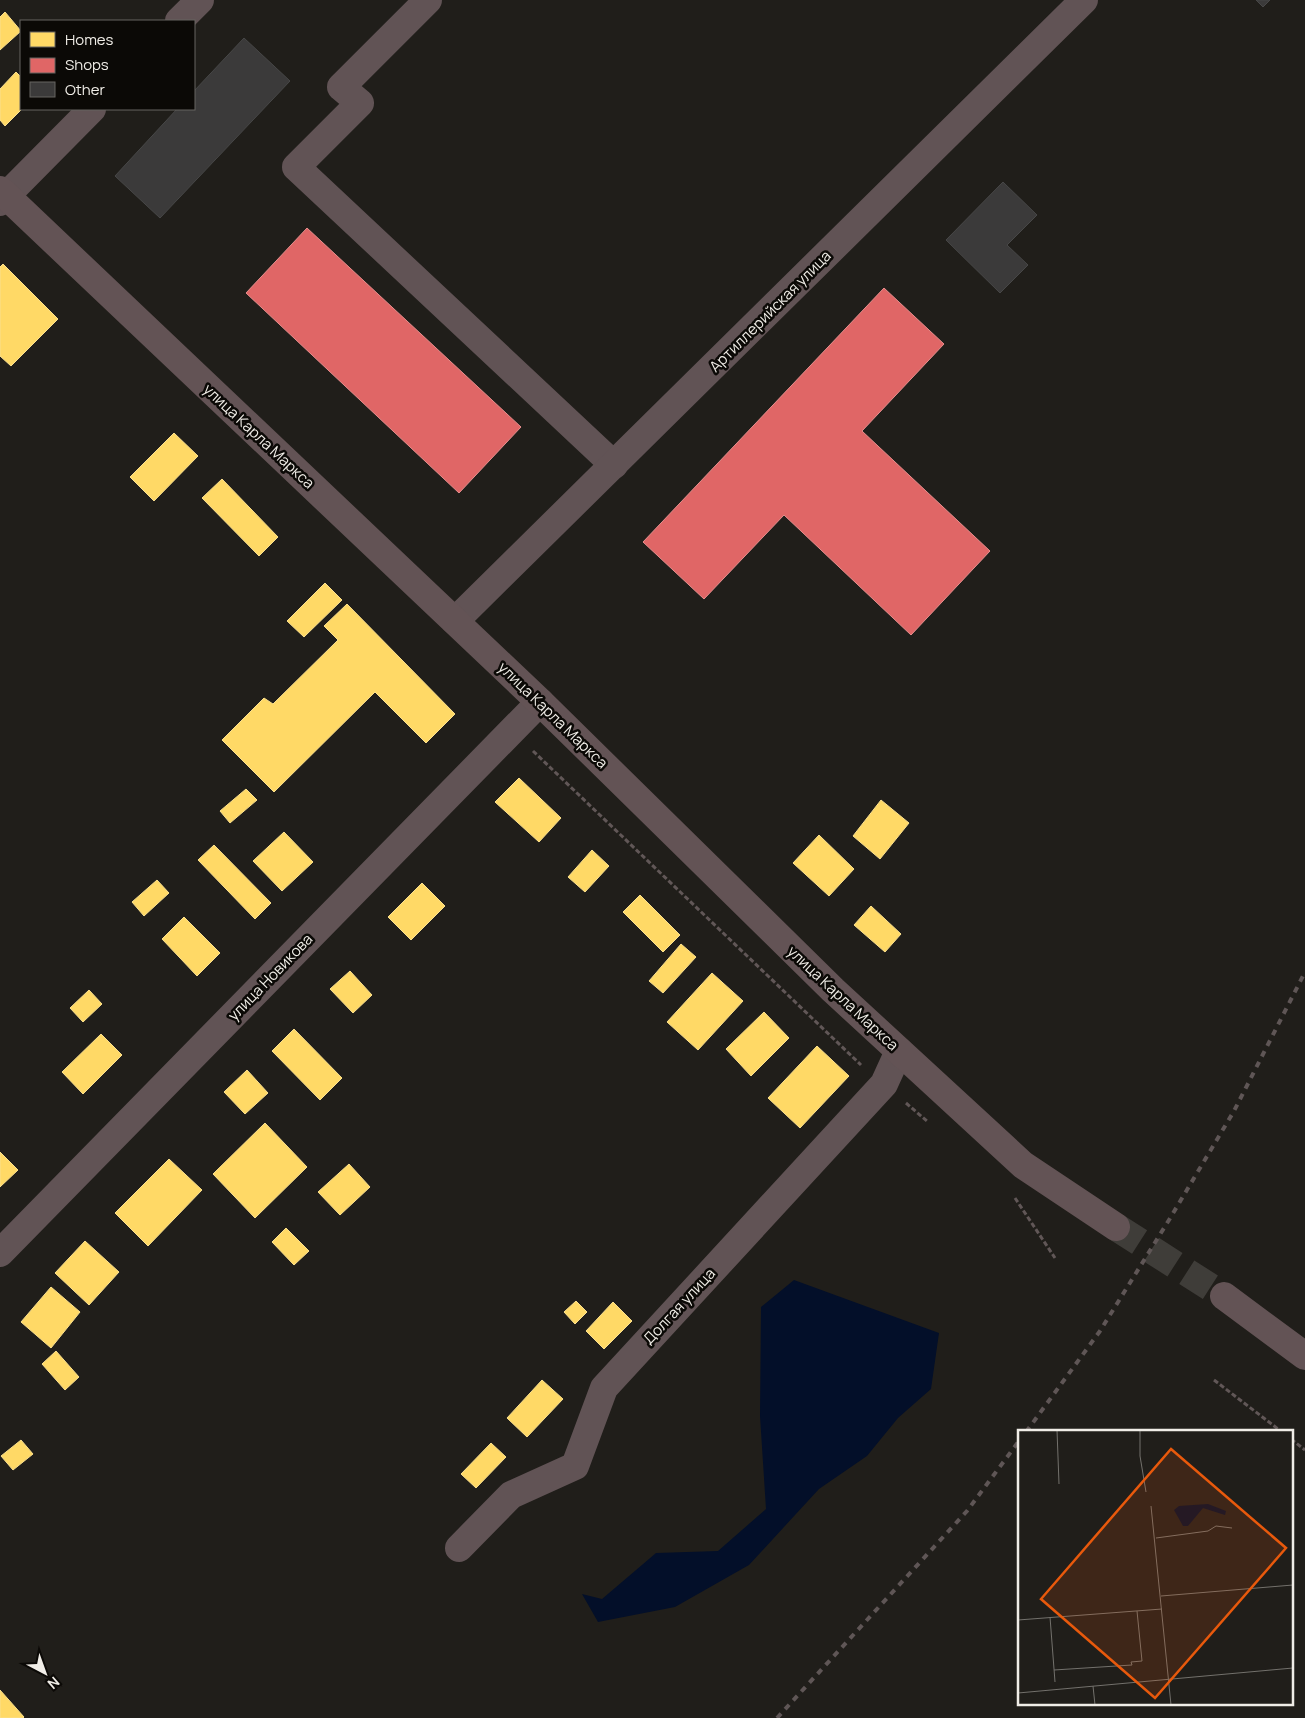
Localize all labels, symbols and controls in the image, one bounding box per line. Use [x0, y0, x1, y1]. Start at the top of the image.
legend [20, 20, 195, 110]
text: Homes [65, 29, 114, 50]
text: Shops [65, 54, 109, 75]
text: Other [65, 79, 106, 100]
street label: Артиллерийская улица [705, 246, 835, 376]
street label: улица Карла Маркса [199, 379, 319, 493]
street label: улица Карла Маркса [493, 657, 613, 773]
street label: улица Новикова [223, 929, 317, 1025]
street label: улица Карла Маркса [783, 941, 903, 1055]
street label: Долгая улица [638, 1263, 720, 1349]
inset map [1018, 1430, 1292, 1706]
north arrow [20, 1648, 70, 1698]
text: N [44, 1673, 64, 1694]

